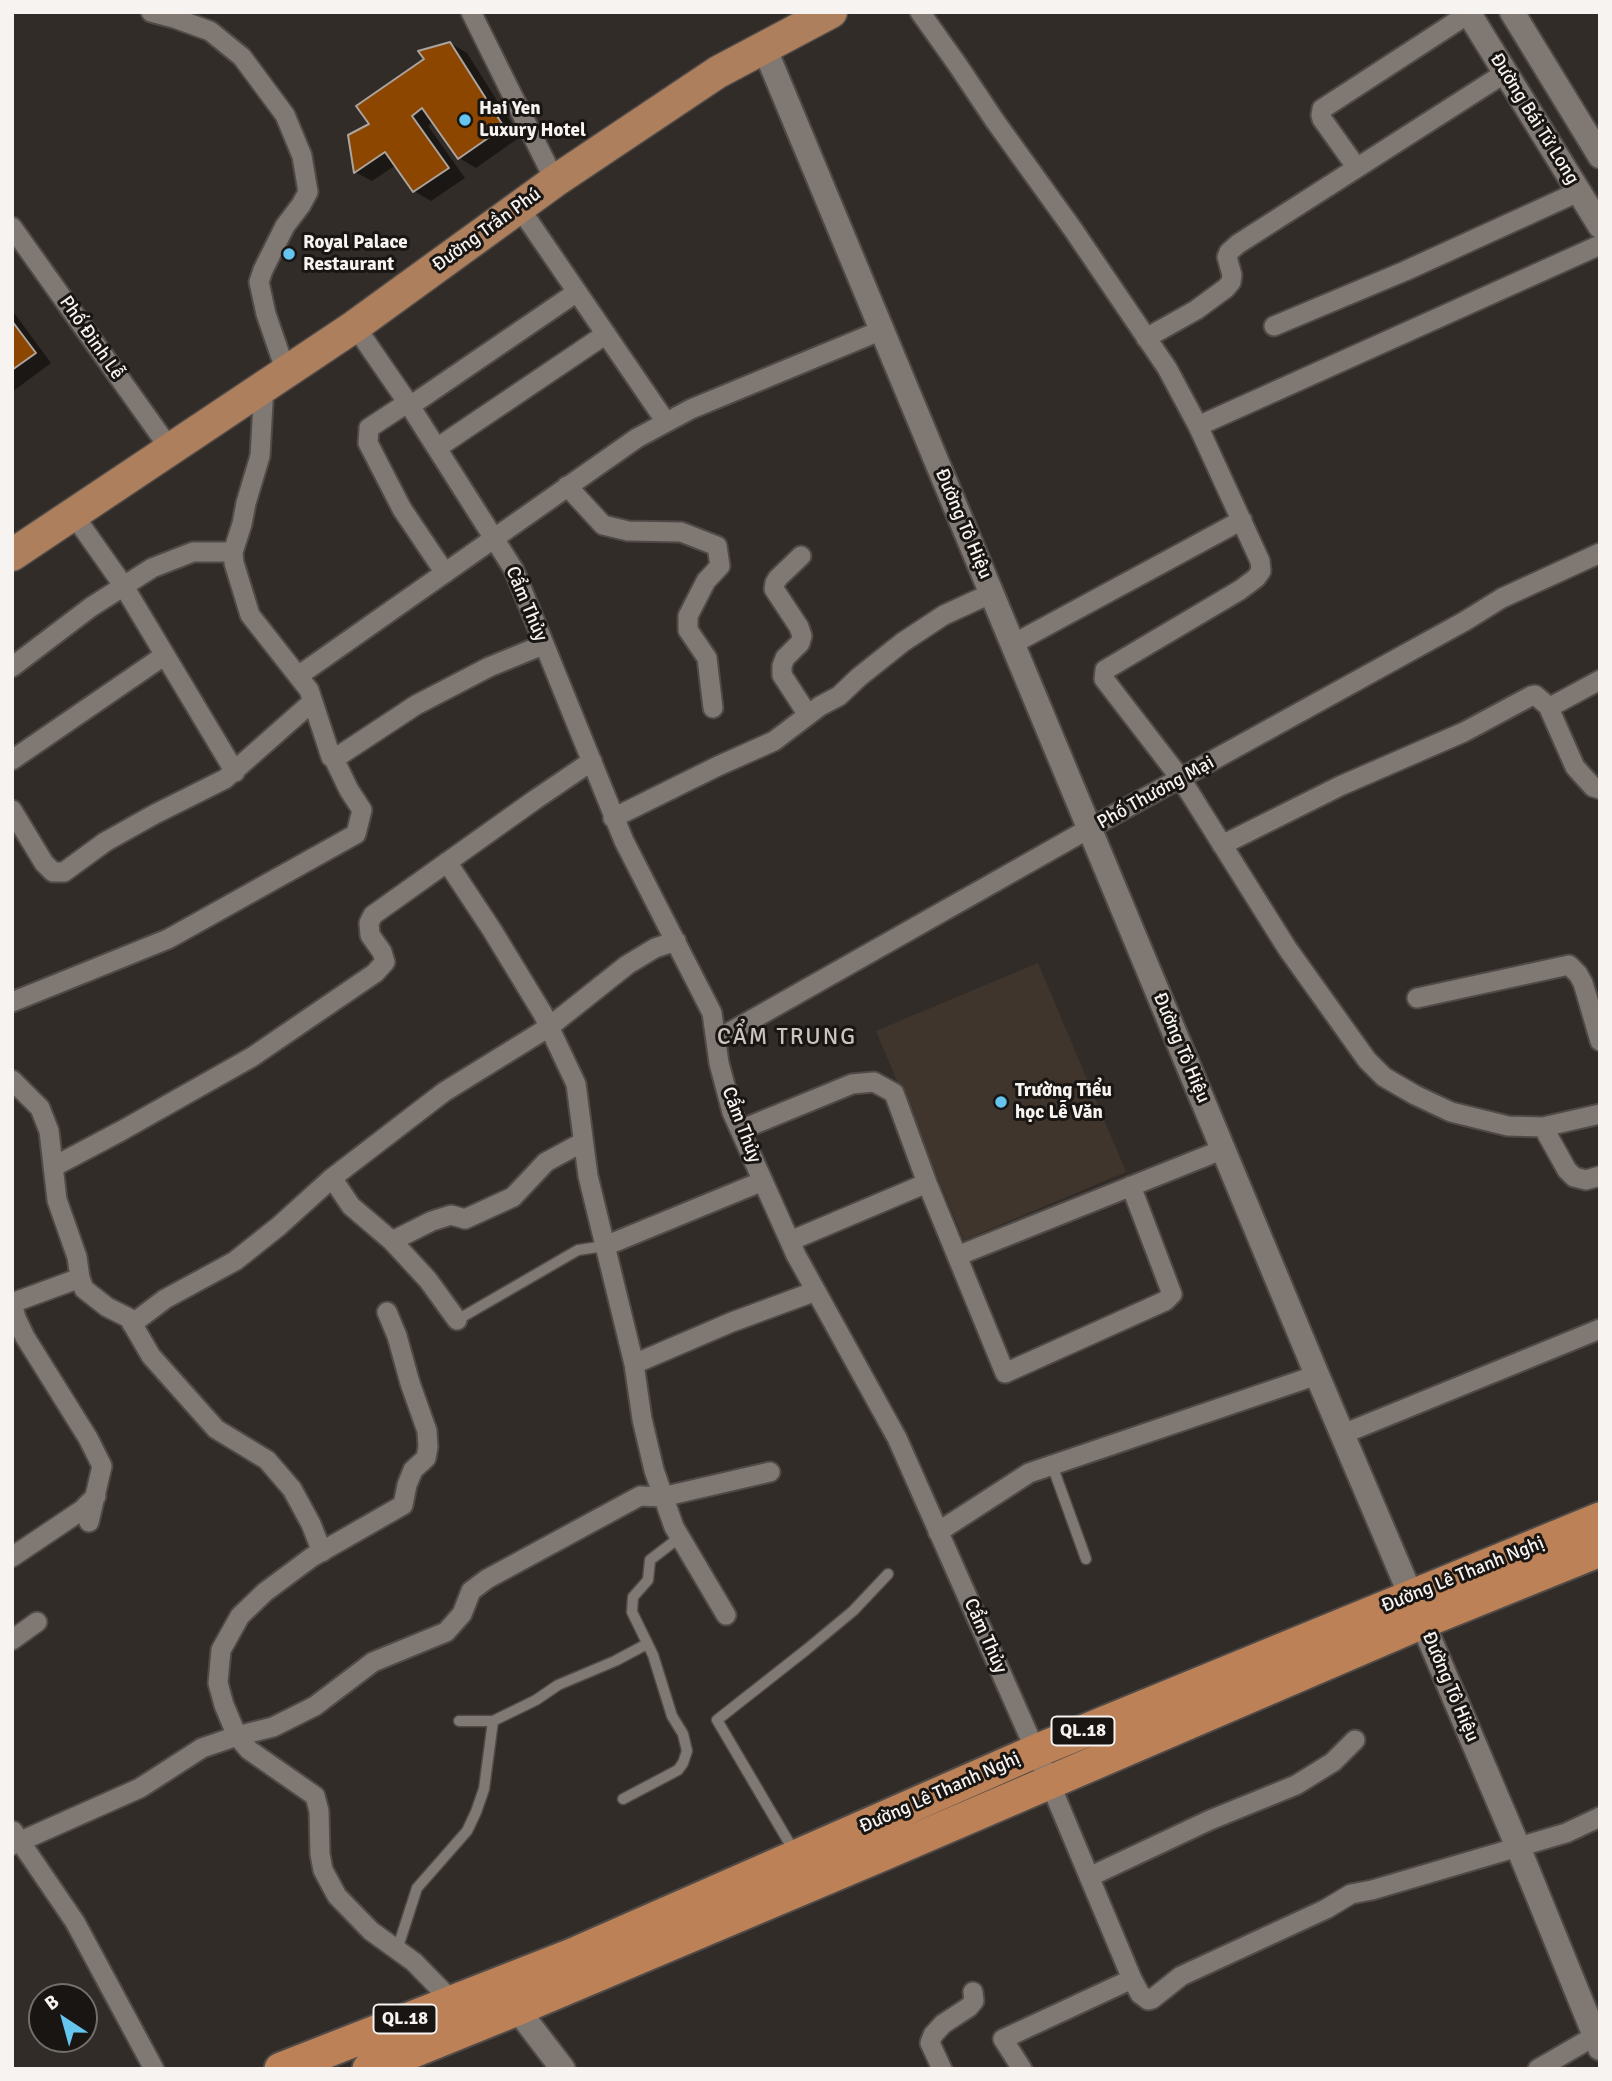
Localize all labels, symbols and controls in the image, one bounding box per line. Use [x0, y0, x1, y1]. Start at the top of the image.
street label: Đường Bái Tử Long [1484, 49, 1584, 189]
place label: Hai Yen Luxury Hotel [479, 98, 586, 142]
marker: Hai Yen Luxury Hotel [457, 112, 473, 128]
street label: Đường Trần Phú [428, 183, 546, 277]
place label: Royal Palace Restaurant [303, 232, 408, 276]
marker: Royal Palace Restaurant [281, 246, 297, 262]
street label: Phố Đinh Lễ [54, 292, 128, 384]
street label: Đường Tô Hiệu [930, 465, 996, 583]
street label: Cẩm Thủy [500, 563, 552, 645]
street label: Phố Thương Mại [1094, 752, 1218, 834]
street label: Đường Tô Hiệu [1148, 989, 1214, 1107]
district label: CẨM TRUNG [718, 1024, 856, 1052]
place label: Trường Tiểu học Lễ Văn [1015, 1080, 1112, 1124]
street label: Cẩm Thủy [716, 1084, 766, 1166]
marker: Trường Tiểu học Lễ Văn [993, 1094, 1009, 1110]
street label: Đường Lê Thanh Nghị [1378, 1532, 1548, 1618]
street label: Cẩm Thủy [958, 1595, 1012, 1677]
street label: Đường Tô Hiệu [1417, 1628, 1483, 1746]
road number: QL.18 [1052, 1716, 1114, 1746]
street label: Đường Lê Thanh Nghị [856, 1747, 1024, 1839]
north arrow [28, 1983, 98, 2053]
text: B [40, 1989, 64, 2016]
road number: QL.18 [374, 2005, 436, 2034]

